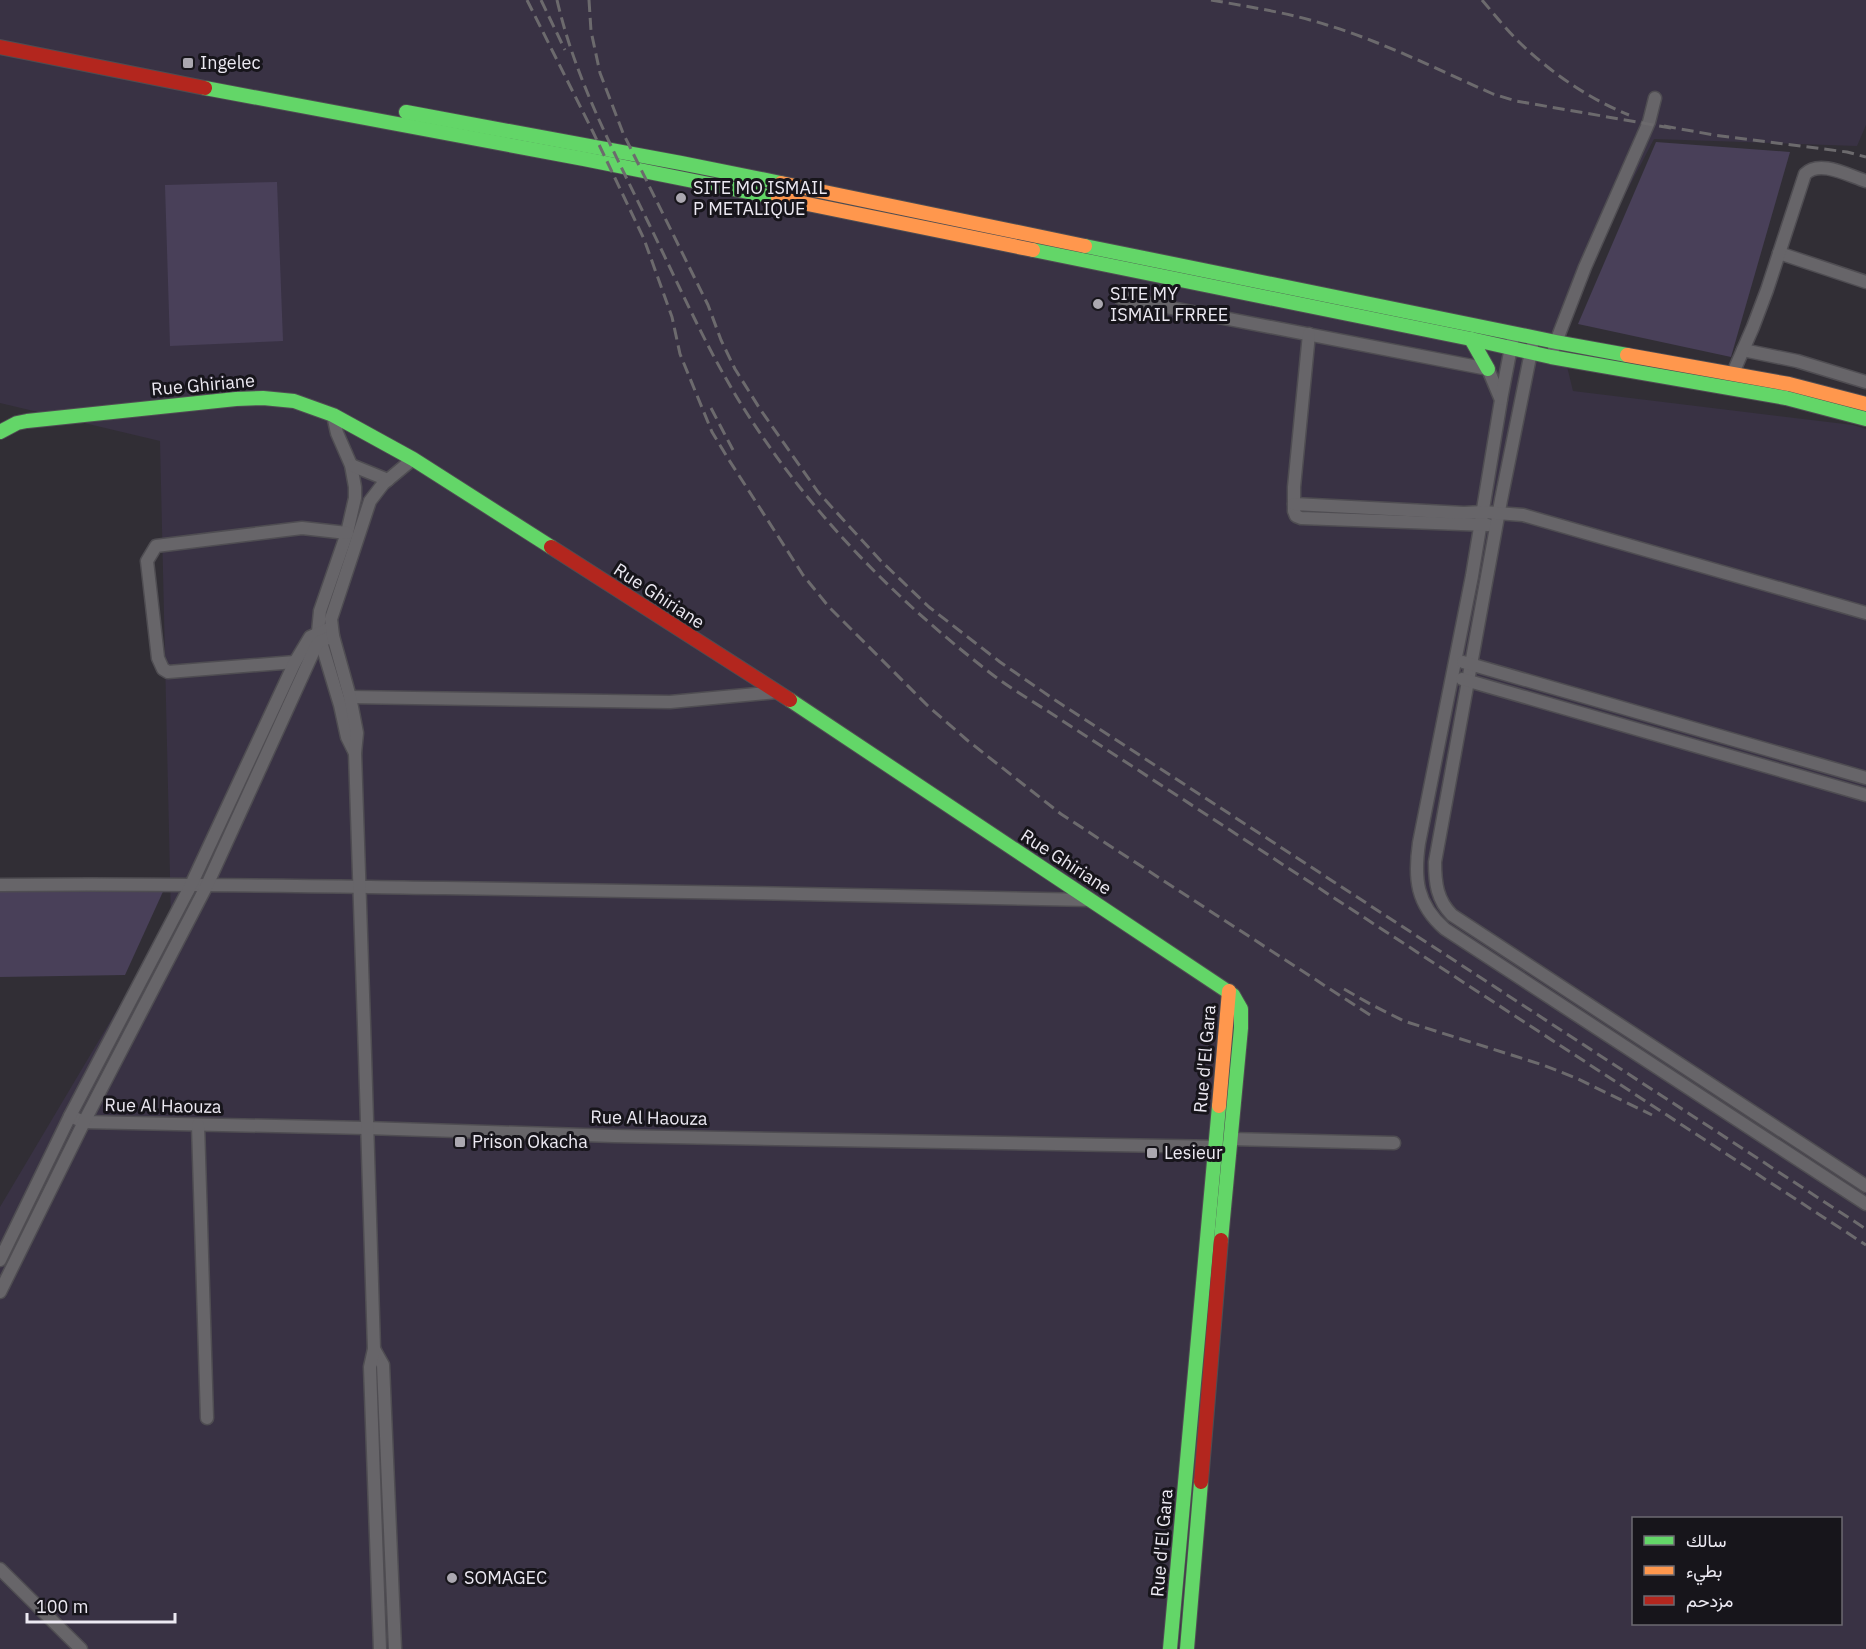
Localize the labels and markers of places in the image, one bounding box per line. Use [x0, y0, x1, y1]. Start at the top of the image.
place label: Ingelec [200, 51, 261, 74]
marker: Ingelec [181, 56, 195, 70]
place label: SITE MO ISMAIL P METALIQUE [693, 176, 827, 220]
marker: SITE MO ISMAIL P METALIQUE [674, 191, 688, 205]
place label: SITE MY ISMAIL FRREE [1110, 282, 1228, 326]
marker: SITE MY ISMAIL FRREE [1091, 297, 1105, 311]
place label: Prison Okacha [472, 1130, 588, 1153]
marker: Prison Okacha [453, 1135, 467, 1149]
place label: Lesieur [1164, 1141, 1223, 1164]
marker: Lesieur [1145, 1146, 1159, 1160]
place label: SOMAGEC [464, 1566, 547, 1589]
marker: SOMAGEC [445, 1571, 459, 1585]

